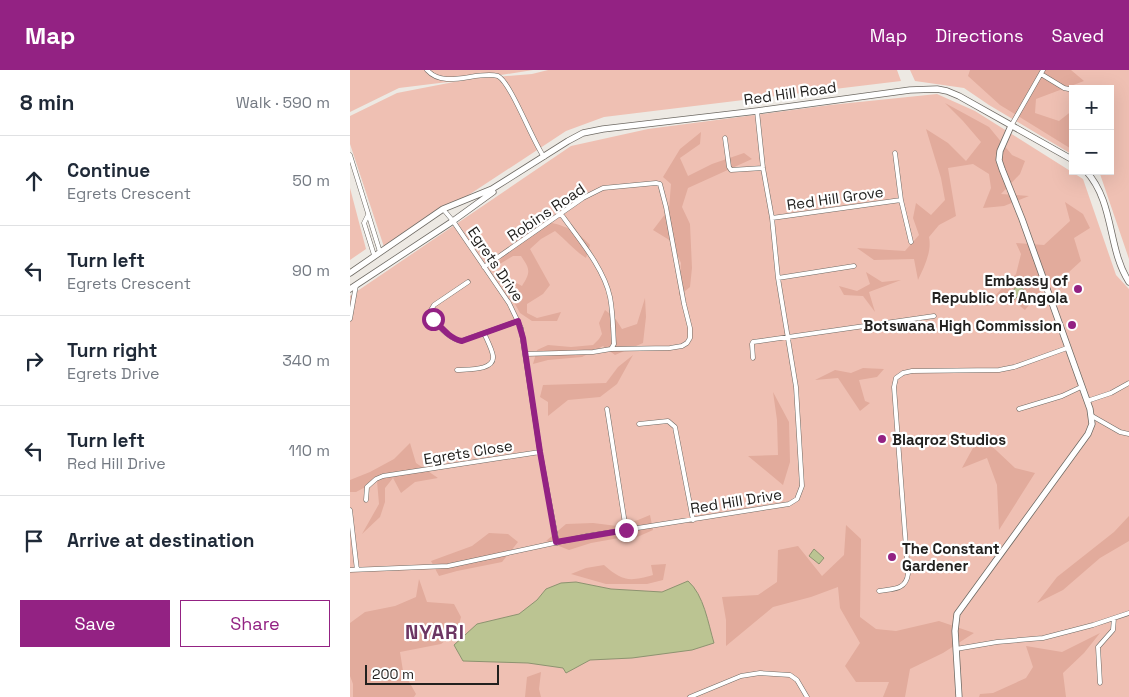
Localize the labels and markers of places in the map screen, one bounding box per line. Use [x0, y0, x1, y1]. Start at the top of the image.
place label: Embassy of Republic of Angola [932, 271, 1068, 307]
marker: Embassy of Republic of Angola [1072, 283, 1084, 295]
place label: Botswana High Commission [863, 316, 1062, 335]
marker: Botswana High Commission [1066, 319, 1078, 331]
place label: Blaqroz Studios [892, 430, 1006, 449]
marker: Blaqroz Studios [876, 433, 888, 445]
place label: The Constant Gardener [902, 539, 1000, 575]
marker: The Constant Gardener [886, 551, 898, 563]

